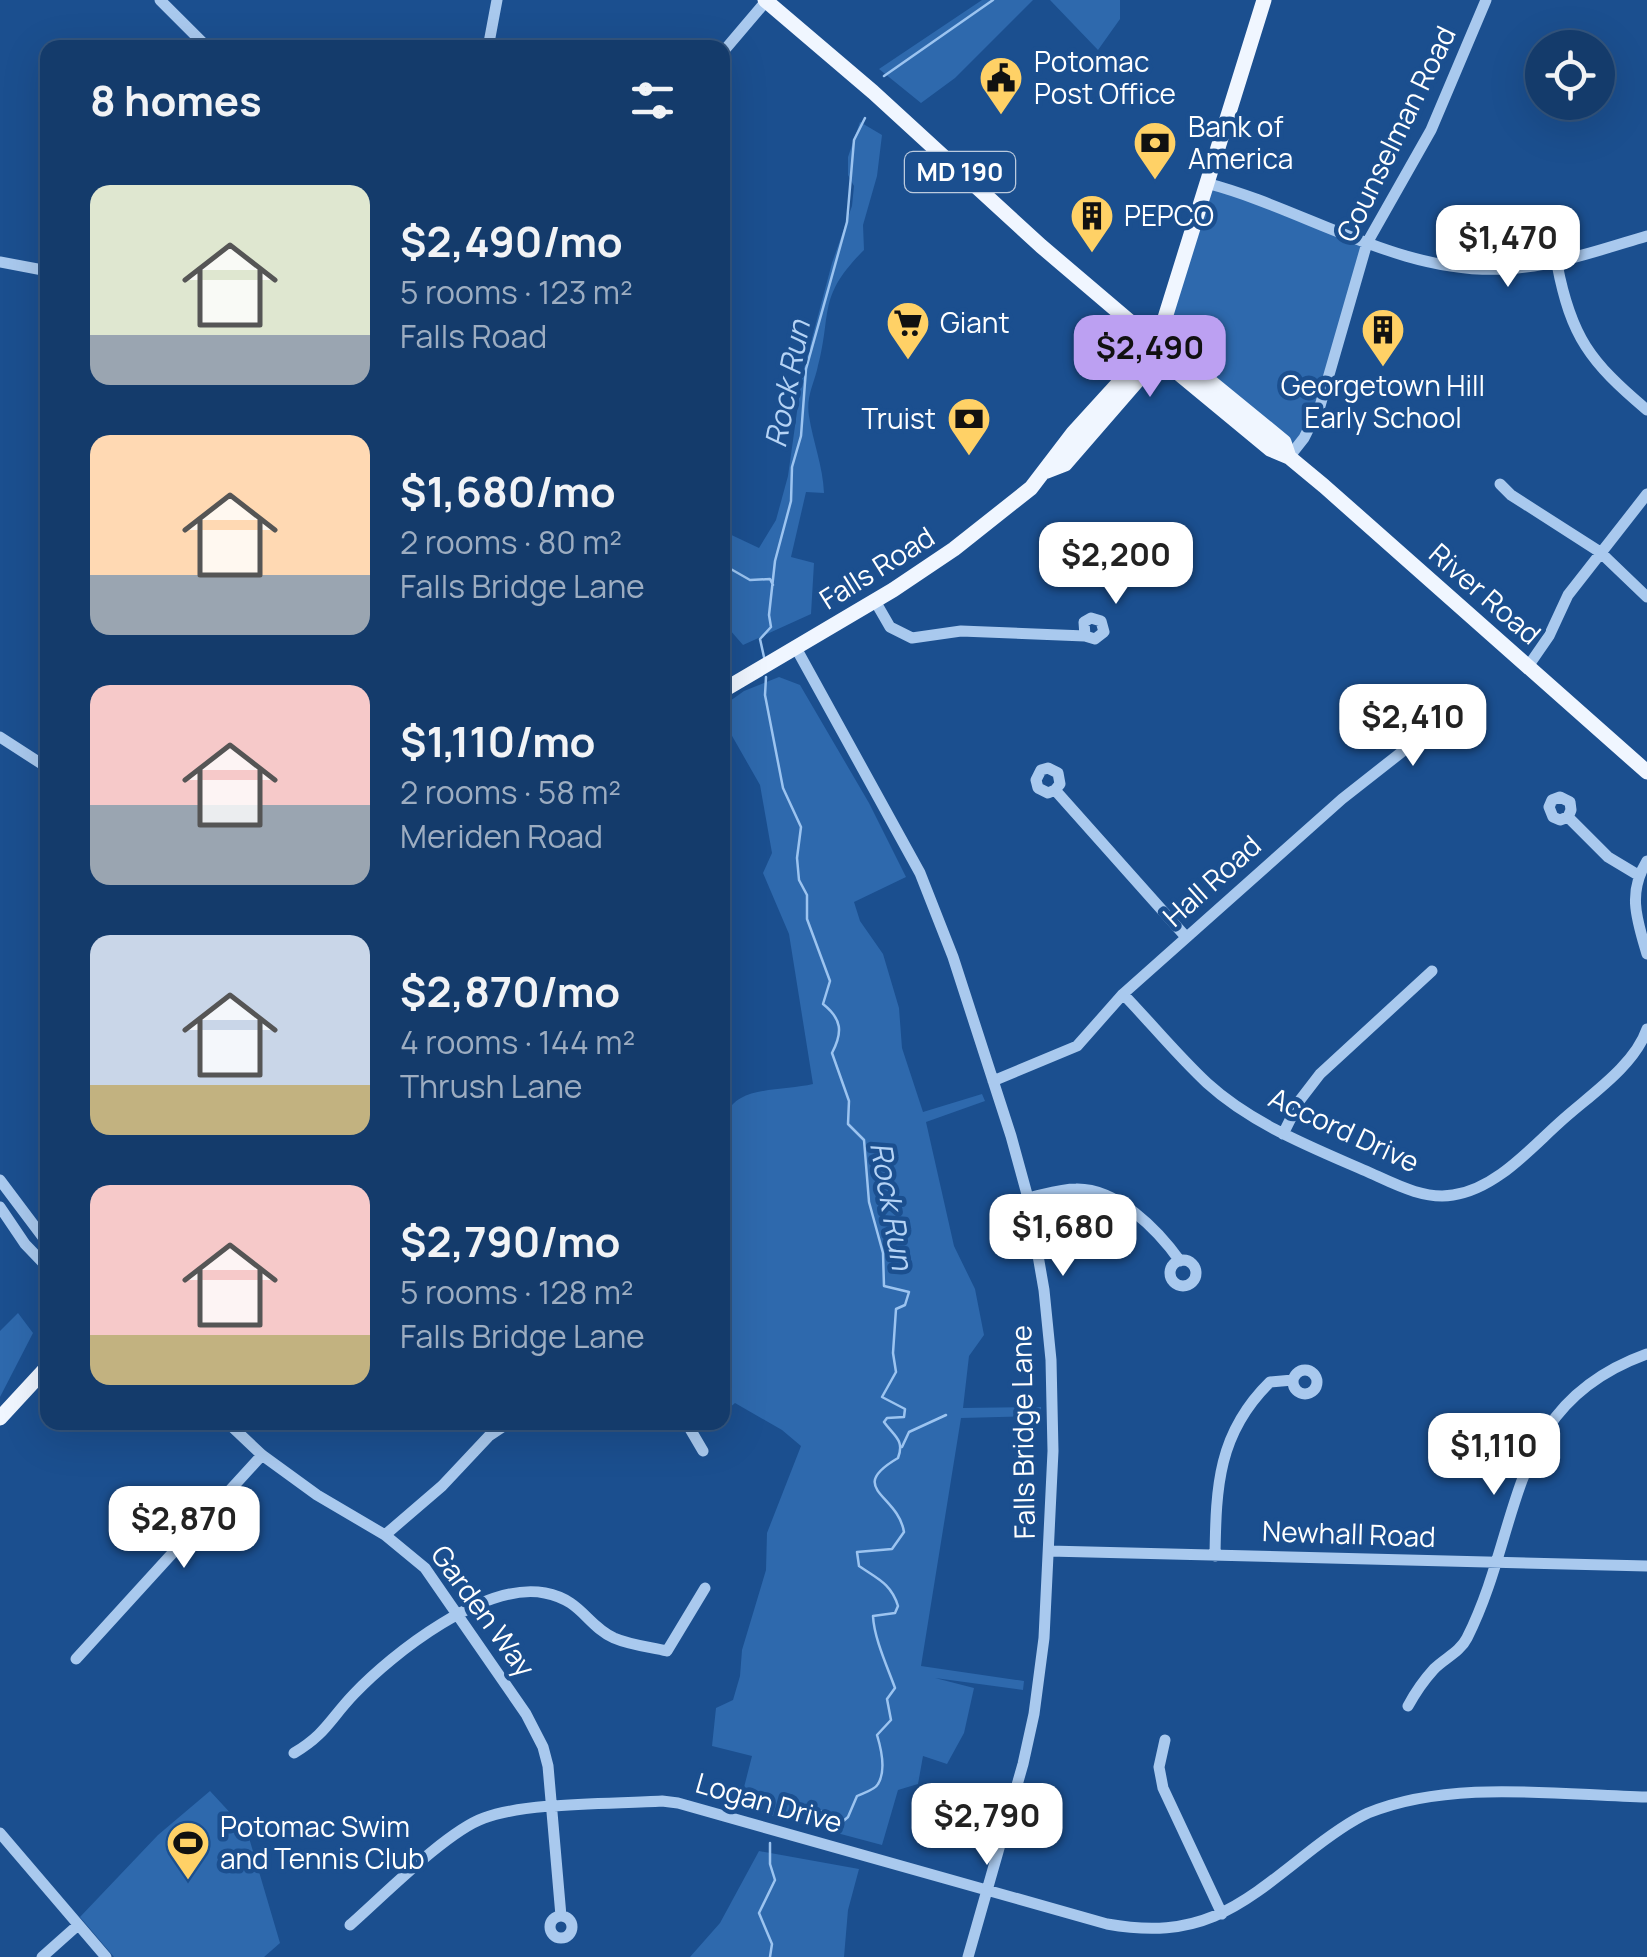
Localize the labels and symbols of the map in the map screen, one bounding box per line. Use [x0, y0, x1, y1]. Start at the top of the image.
street label: Counselman Road [1326, 19, 1464, 248]
place label: Potomac Post Office [1034, 42, 1176, 112]
public building icon: Potomac Post Office [978, 55, 1024, 116]
place label: Bank of America [1188, 107, 1293, 177]
bank icon: Bank of America [1132, 120, 1178, 181]
road number: MD 190 [905, 152, 1015, 192]
building icon: PEPCO [1069, 193, 1115, 254]
place label: PEPCO [1124, 196, 1214, 234]
pin: $1,470 [1427, 205, 1589, 290]
supermarket icon: Giant [885, 300, 931, 361]
place label: Giant [940, 303, 1010, 341]
building icon: Georgetown Hill Early School [1360, 307, 1406, 368]
water label: Rock Run [754, 315, 819, 451]
pin: $2,490 [1069, 315, 1231, 400]
place label: Georgetown Hill Early School [1281, 366, 1485, 436]
bank icon: Truist [946, 396, 992, 457]
place label: Truist [862, 399, 936, 437]
street label: Falls Road [812, 517, 941, 617]
pin: $2,200 [1035, 522, 1197, 607]
street label: River Road [1422, 534, 1550, 652]
pin: $2,410 [1332, 684, 1494, 769]
street label: Hall Road [1154, 826, 1269, 934]
street label: Accord Drive [1263, 1078, 1426, 1181]
water label: Rock Run [861, 1139, 924, 1274]
pin: $1,680 [982, 1194, 1144, 1279]
street label: Falls Bridge Lane [1001, 1325, 1043, 1539]
pin: $1,110 [1413, 1413, 1575, 1498]
pin: $2,870 [103, 1486, 265, 1571]
street label: Newhall Road [1262, 1511, 1436, 1555]
street label: Garden Way [423, 1537, 545, 1684]
street label: Logan Drive [692, 1763, 847, 1841]
pin: $2,790 [906, 1783, 1068, 1868]
place label: Potomac Swim and Tennis Club [220, 1807, 425, 1877]
sports icon: Potomac Swim and Tennis Club [165, 1820, 211, 1881]

